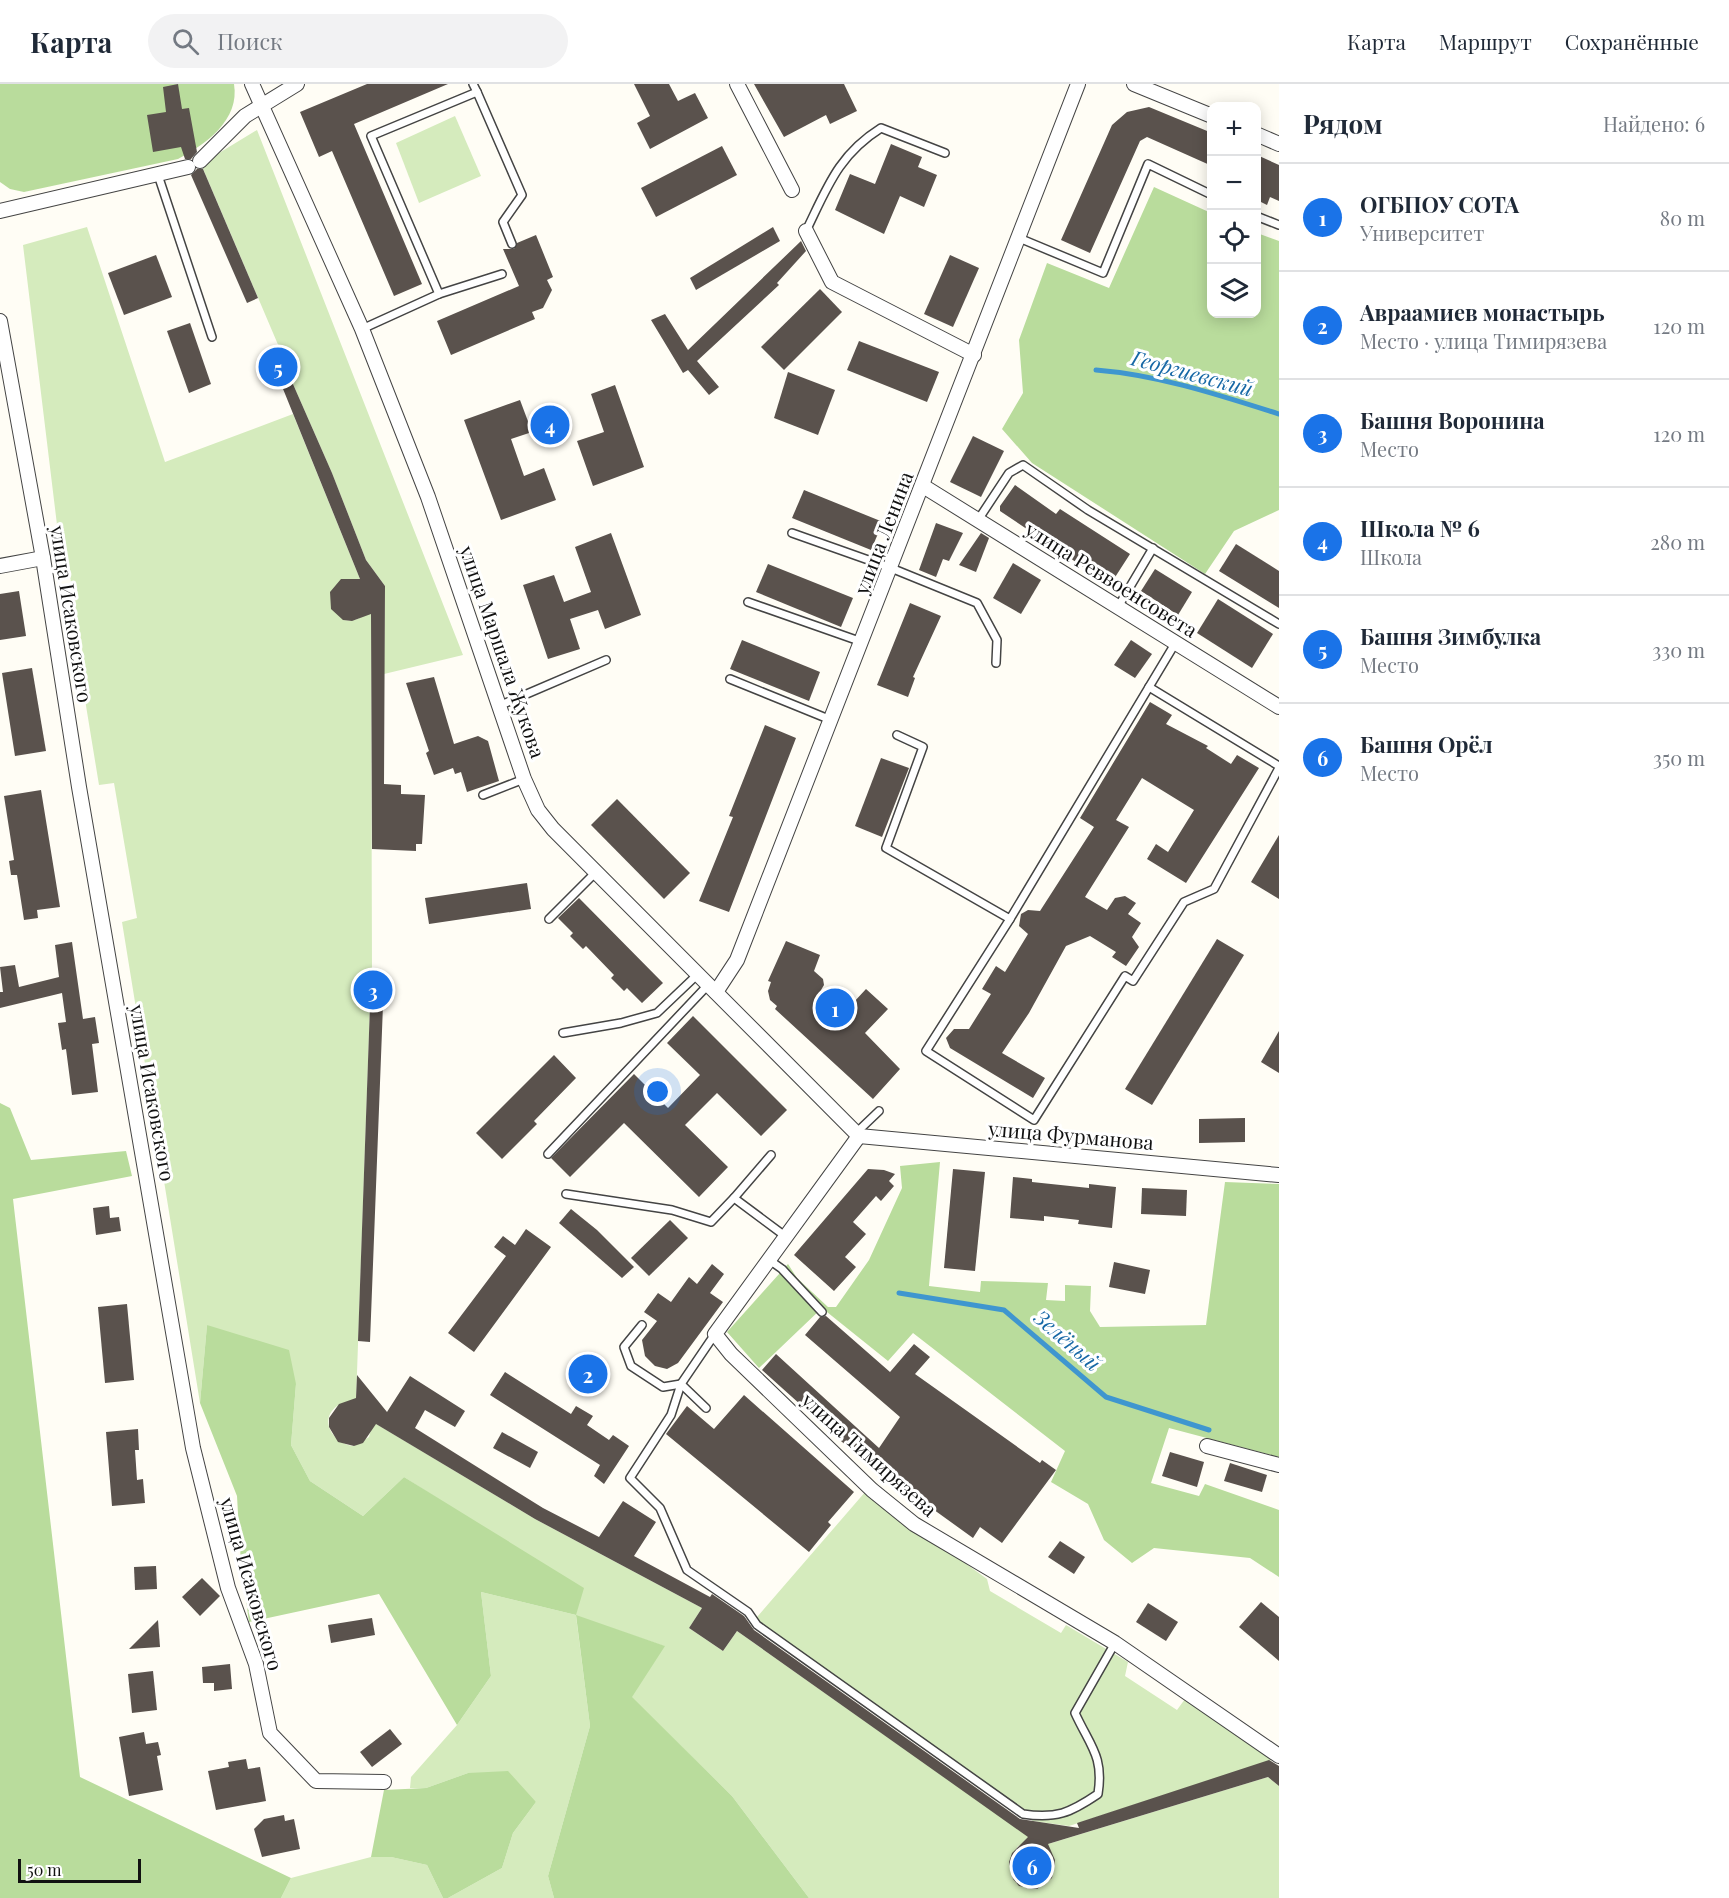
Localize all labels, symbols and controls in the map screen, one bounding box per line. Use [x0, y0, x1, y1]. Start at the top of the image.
search box [148, 14, 568, 68]
text: Карта [30, 23, 112, 60]
icon: search [169, 25, 202, 58]
text: Поиск [217, 26, 283, 56]
text: Карта [1347, 27, 1406, 55]
text: Маршрут [1439, 27, 1532, 55]
text: Сохранённые [1565, 27, 1699, 55]
map controls [1207, 102, 1261, 318]
button: + [1207, 102, 1261, 156]
text: Рядом [1303, 106, 1382, 141]
text: Найдено: 6 [1603, 110, 1705, 137]
button: − [1207, 156, 1261, 210]
text: ОГБПОУ СОТА [1360, 189, 1519, 219]
text: 1 [1319, 204, 1326, 231]
text: 80 m [1660, 204, 1705, 231]
button: locate [1207, 210, 1261, 264]
text: Университет [1360, 219, 1484, 246]
button: layers [1207, 264, 1261, 318]
text: Авраамиев монастырь [1360, 297, 1605, 327]
text: 2 [1317, 312, 1328, 339]
text: 120 m [1653, 312, 1705, 339]
text: Место · улица Тимирязева [1360, 327, 1607, 354]
water label: Георгиевский [1128, 342, 1257, 402]
pin: 5 [258, 344, 298, 390]
pin: 4 [530, 402, 570, 448]
text: Башня Воронина [1360, 405, 1545, 435]
text: 3 [1318, 420, 1327, 447]
text: 120 m [1653, 420, 1705, 447]
text: Место [1360, 435, 1419, 462]
street label: улица Ленина [846, 467, 918, 599]
text: Школа № 6 [1360, 513, 1480, 543]
street label: улица Реввоенсовета [1020, 514, 1203, 643]
street label: улица Исаковского [45, 522, 100, 704]
text: 4 [1317, 528, 1328, 555]
text: 280 m [1650, 528, 1705, 555]
street label: улица Маршала Жукова [454, 541, 552, 761]
text: Школа [1360, 543, 1422, 570]
text: Башня Зимбулка [1360, 621, 1541, 651]
text: 5 [1318, 636, 1327, 663]
text: 330 m [1652, 636, 1705, 663]
text: Место [1360, 651, 1419, 678]
text: Башня Орёл [1360, 729, 1493, 759]
text: 6 [1317, 744, 1328, 771]
text: 350 m [1653, 744, 1705, 771]
text: Место [1360, 759, 1419, 786]
pin: 3 [354, 968, 392, 1012]
pin: 1 [816, 986, 854, 1030]
street label: улица Исаковского [124, 1001, 182, 1183]
your location [643, 1077, 672, 1106]
street label: улица Фурманова [986, 1114, 1155, 1155]
water label: Зелёный [1028, 1302, 1108, 1377]
pin: 2 [568, 1352, 608, 1396]
street label: улица Тимирязева [796, 1385, 943, 1522]
street label: улица Исаковского [215, 1493, 290, 1673]
pin: 6 [1012, 1844, 1052, 1888]
scale bar [18, 1856, 141, 1884]
text: 50 m [27, 1859, 61, 1880]

